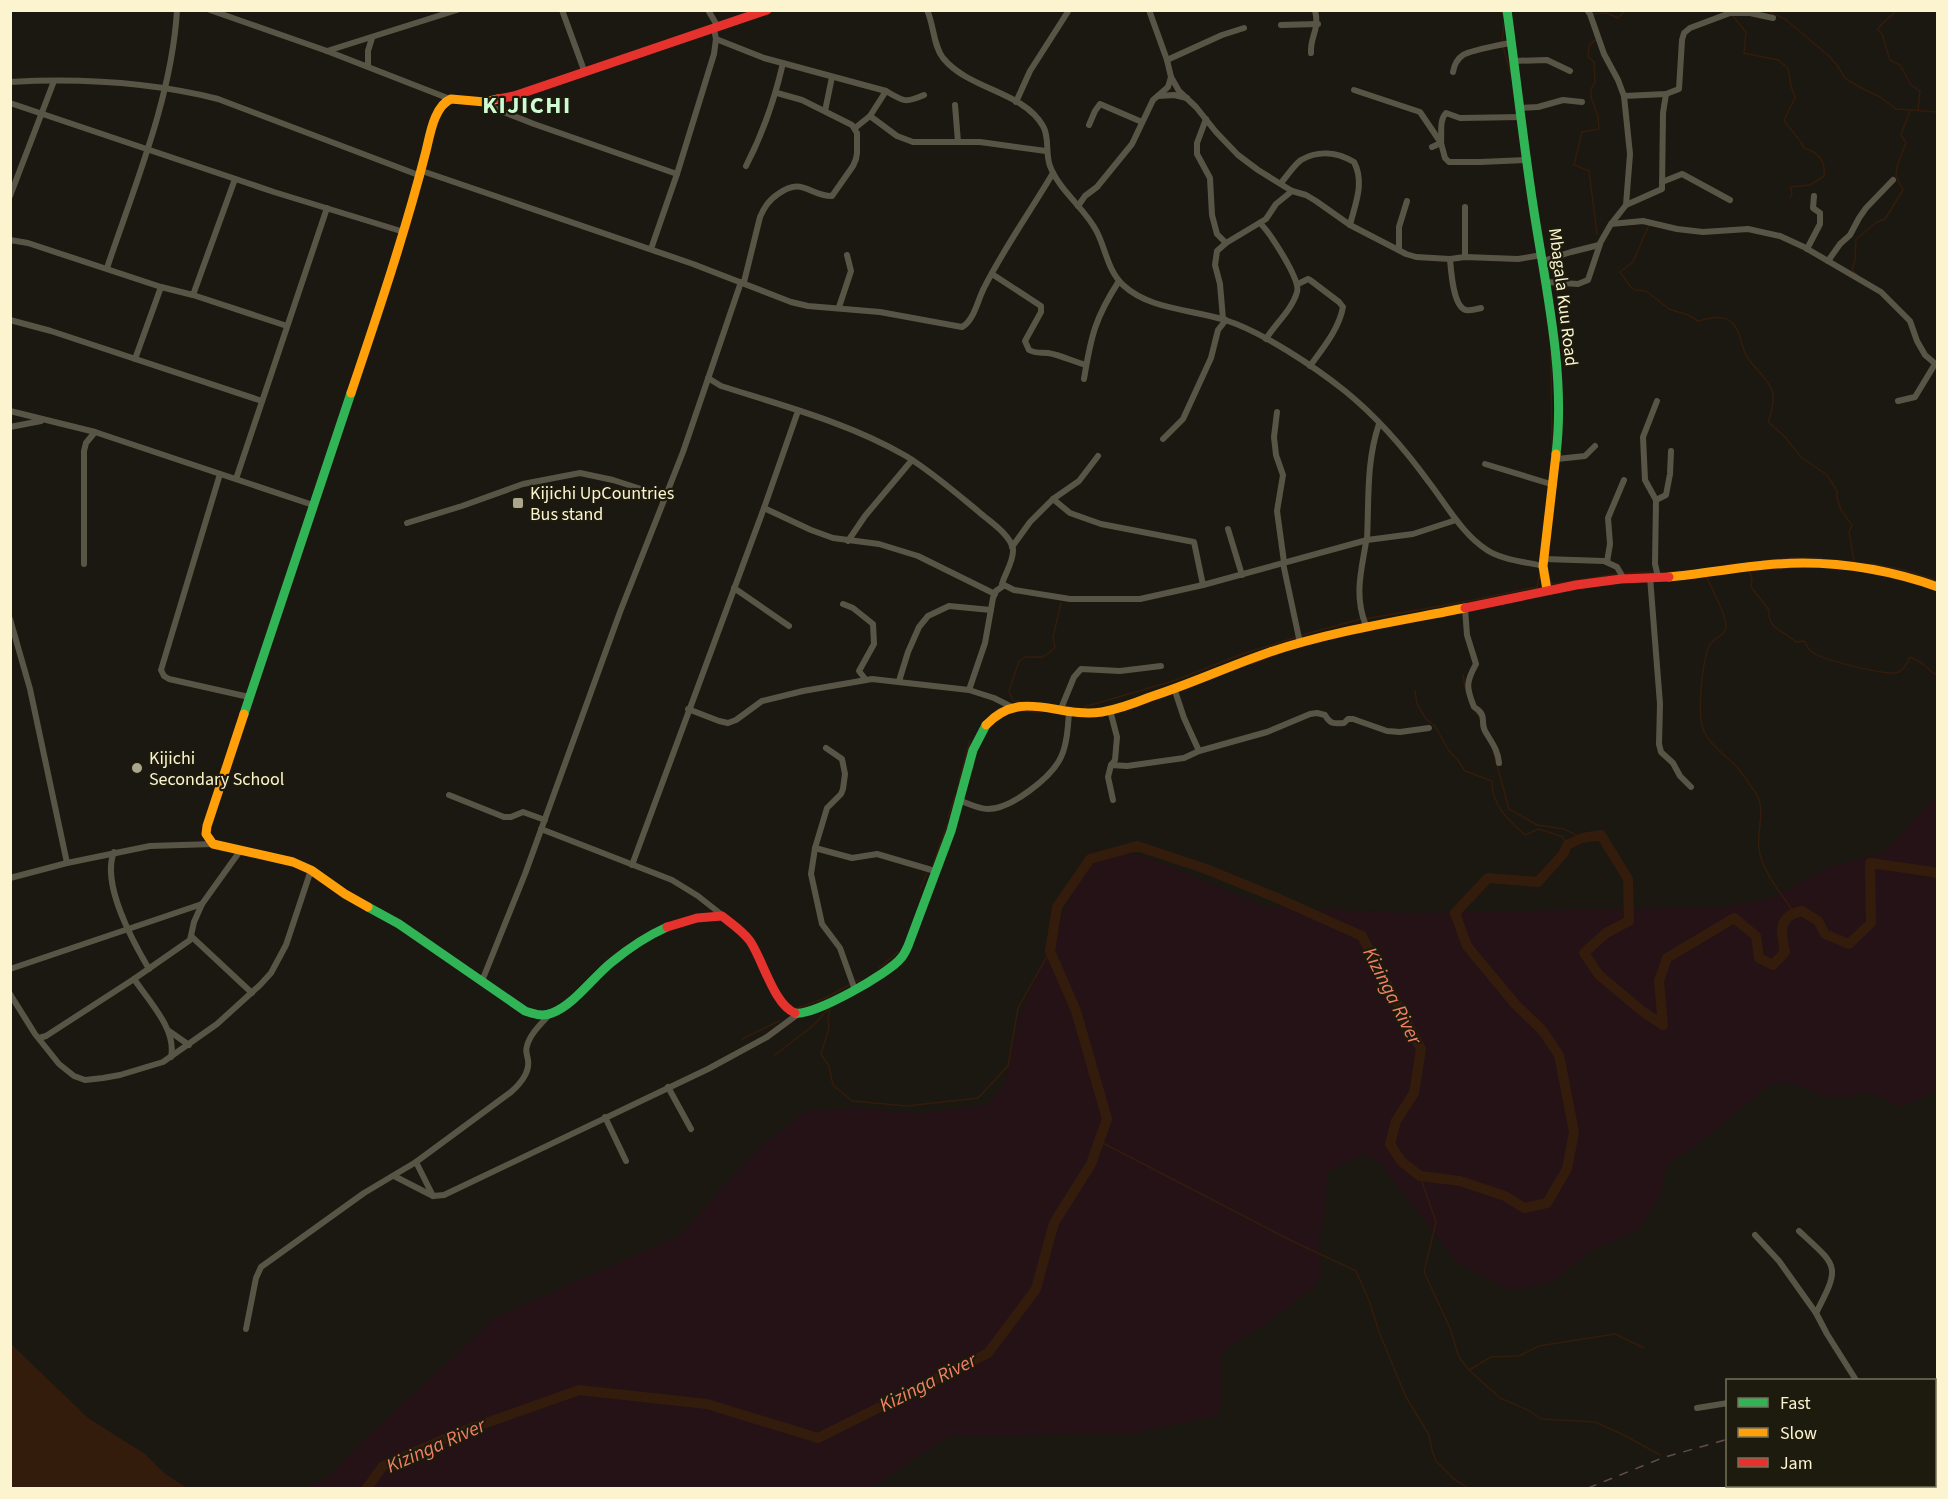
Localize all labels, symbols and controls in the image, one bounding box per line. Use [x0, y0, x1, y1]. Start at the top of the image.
district label: KIJICHI [482, 88, 572, 123]
street label: Mbagala Kuu Road [1542, 227, 1584, 367]
place label: Kijichi UpCountries Bus stand [530, 481, 674, 527]
marker: Kijichi UpCountries Bus stand [511, 496, 525, 510]
place label: Kijichi Secondary School [149, 746, 284, 792]
marker: Kijichi Secondary School [130, 761, 144, 775]
water label: Kizinga River [1356, 943, 1429, 1051]
water label: Kizinga River [875, 1346, 983, 1419]
legend [1726, 1379, 1936, 1487]
text: Fast [1780, 1391, 1811, 1416]
water label: Kizinga River [382, 1411, 491, 1480]
text: Slow [1780, 1421, 1817, 1446]
text: Jam [1780, 1451, 1813, 1476]

